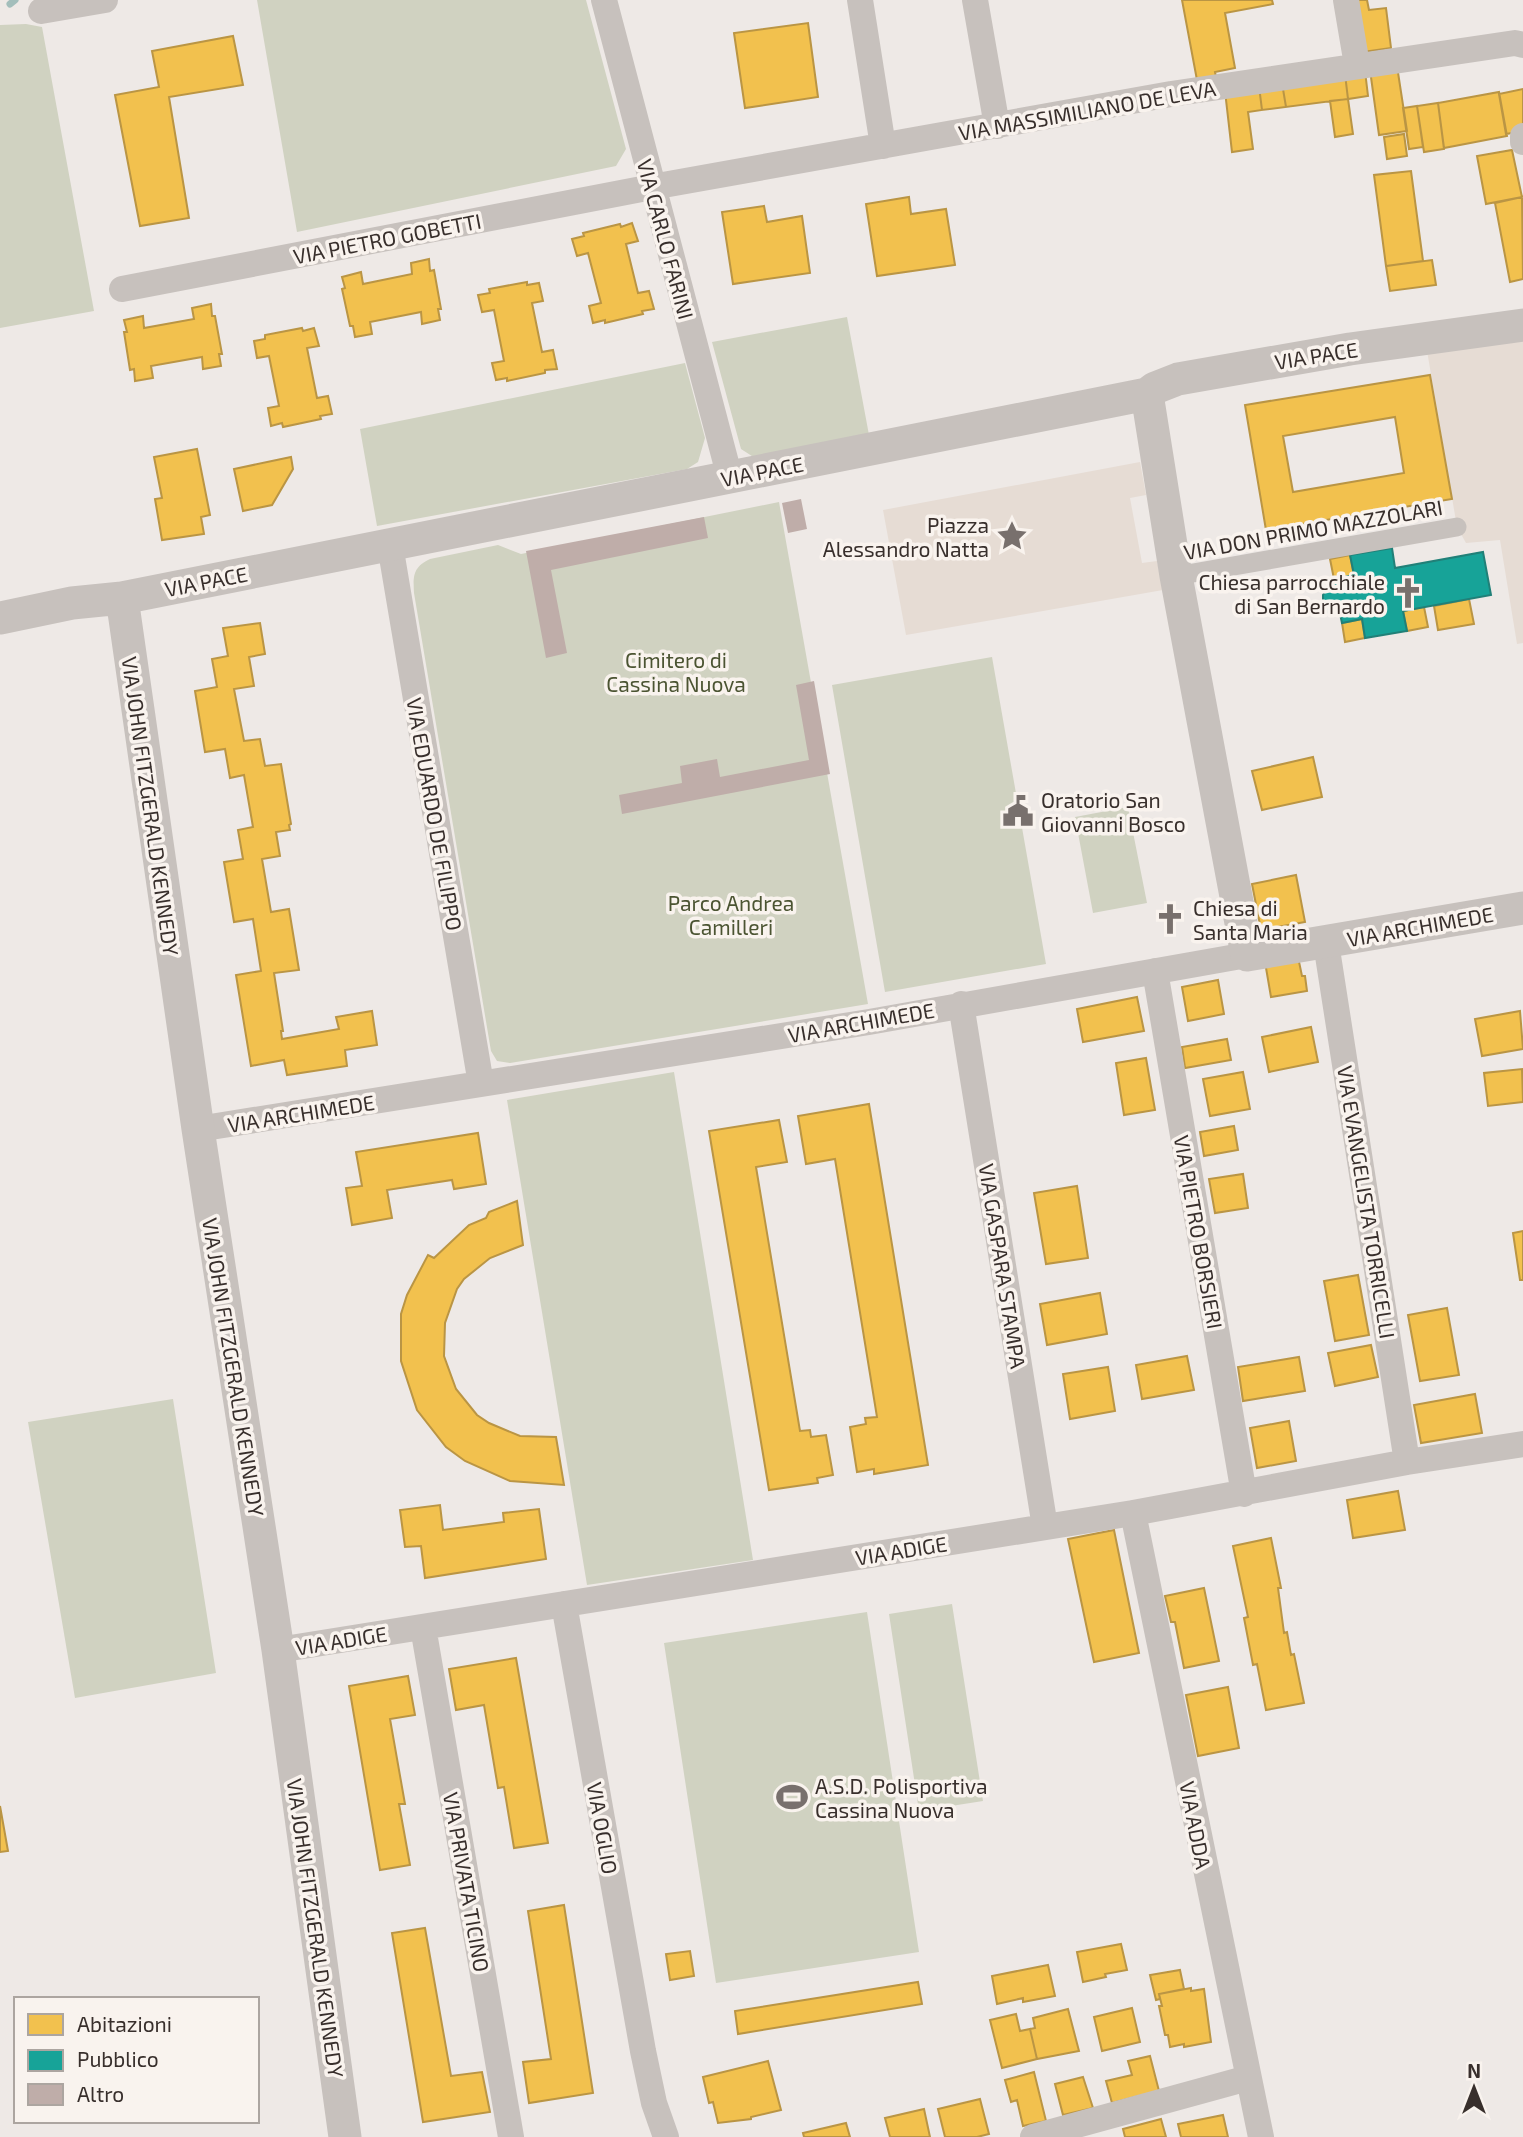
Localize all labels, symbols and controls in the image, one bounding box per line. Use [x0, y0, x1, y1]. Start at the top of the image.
street label: VIA MASSIMILIANO DE LEVA [956, 75, 1218, 145]
street label: VIA CARLO FARINI [633, 156, 699, 322]
street label: VIA PIETRO GOBETTI [291, 208, 483, 268]
street label: VIA PACE [1273, 336, 1359, 374]
street label: VIA PACE [718, 451, 806, 491]
street label: VIA DON PRIMO MAZZOLARI [1182, 494, 1444, 564]
place label: Piazza Alessandro Natta [823, 512, 989, 561]
place icon: Piazza Alessandro Natta [995, 519, 1029, 553]
street label: VIA PACE [162, 561, 250, 601]
place label: Chiesa parrocchiale di San Bernardo [1198, 569, 1385, 618]
church icon: Chiesa parrocchiale di San Bernardo [1391, 576, 1425, 610]
park label: Cimitero di Cassina Nuova [606, 647, 746, 696]
street label: VIA JOHN FITZGERALD KENNEDY [118, 655, 184, 957]
street label: VIA EDUARDO DE FILIPPO [402, 696, 468, 932]
place label: Oratorio San Giovanni Bosco [1041, 787, 1186, 836]
public building icon: Oratorio San Giovanni Bosco [1001, 794, 1035, 828]
park label: Parco Andrea Camilleri [668, 890, 794, 939]
place label: Chiesa di Santa Maria [1193, 895, 1308, 944]
street label: VIA ARCHIMEDE [1345, 901, 1495, 951]
church icon: Chiesa di Santa Maria [1153, 902, 1187, 936]
street label: VIA ARCHIMEDE [786, 997, 936, 1047]
street label: VIA EVANGELISTA TORRICELLI [1333, 1064, 1401, 1340]
street label: VIA ARCHIMEDE [226, 1089, 376, 1137]
street label: VIA PIETRO BORSIERI [1170, 1133, 1228, 1331]
street label: VIA GASPARA STAMPA [974, 1162, 1032, 1370]
street label: VIA JOHN FITZGERALD KENNEDY [198, 1216, 270, 1518]
street label: VIA ADIGE [853, 1530, 949, 1570]
street label: VIA ADIGE [293, 1620, 389, 1660]
place label: A.S.D. Polisportiva Cassina Nuova [815, 1773, 987, 1822]
street label: VIA JOHN FITZGERALD KENNEDY [283, 1777, 349, 2079]
street label: VIA ADDA [1175, 1779, 1217, 1871]
street label: VIA OGLIO [583, 1780, 623, 1876]
sports icon: A.S.D. Polisportiva Cassina Nuova [775, 1780, 809, 1814]
street label: VIA PRIVATA TICINO [439, 1790, 495, 1974]
legend [14, 1997, 259, 2123]
text: Abitazioni [77, 2011, 172, 2036]
text: Pubblico [77, 2046, 159, 2071]
north arrow [1439, 2053, 1509, 2123]
text: N [1467, 2059, 1481, 2082]
text: Altro [77, 2081, 124, 2106]

